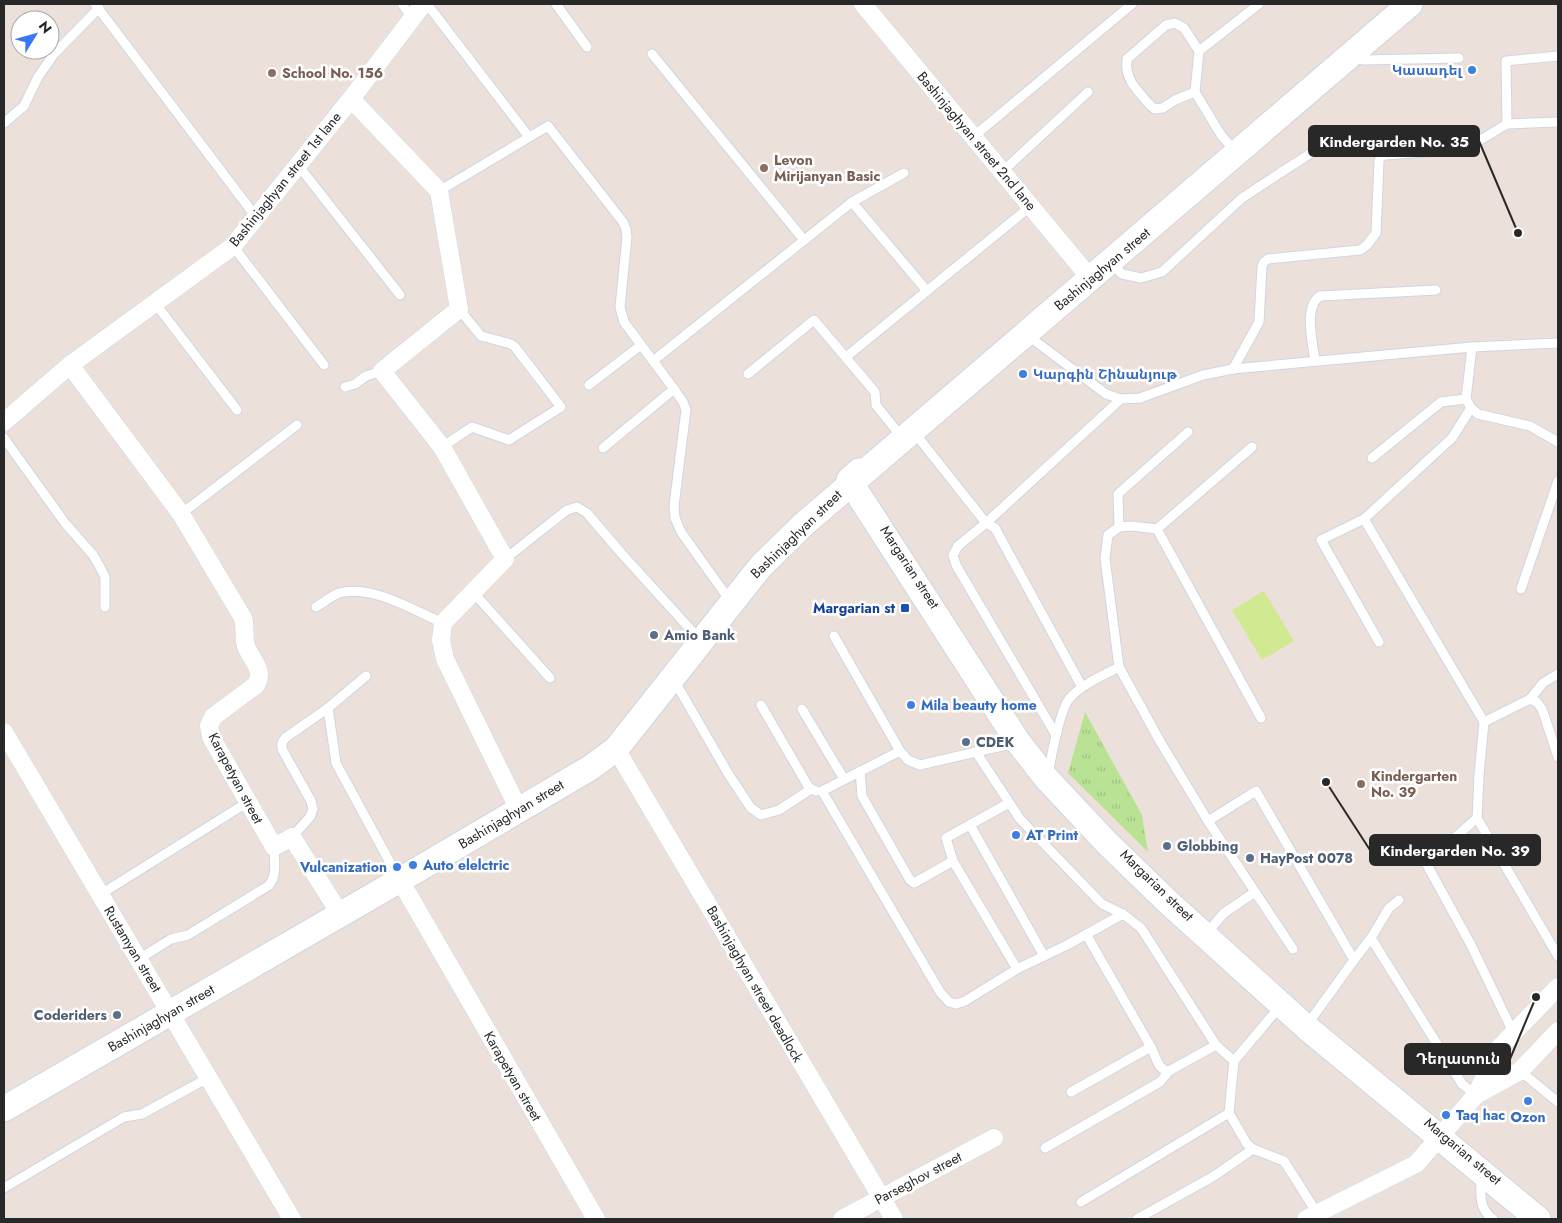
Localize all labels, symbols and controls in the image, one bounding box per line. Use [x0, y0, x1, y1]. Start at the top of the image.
north arrow [10, 10, 60, 60]
text: N [34, 17, 57, 38]
place label: Կասադել [1392, 60, 1464, 80]
place label: School No. 156 [282, 63, 383, 83]
marker: Կասադել [1466, 64, 1478, 76]
marker: School No. 156 [266, 67, 278, 79]
street label: Bashinjaghyan street 2nd lane [913, 67, 1041, 215]
street label: Bashinjaghyan street 1st lane [224, 107, 346, 251]
callout: Kindergarden No. 35 [1309, 126, 1479, 156]
text: Kindergarden No. 35 [1319, 131, 1469, 153]
place label: Levon Mirijanyan Basic [774, 150, 880, 186]
marker: Levon Mirijanyan Basic [758, 162, 770, 174]
street label: Bashinjaghyan street [1050, 222, 1155, 315]
place label: Կարգին Շինանյութ [1033, 364, 1178, 384]
marker: Կարգին Շինանյութ [1017, 368, 1029, 380]
street label: Bashinjaghyan street [746, 485, 847, 583]
street label: Margarian street [876, 522, 945, 613]
place label: Margarian st [813, 598, 896, 618]
marker: Margarian st [899, 602, 911, 614]
place label: Amio Bank [663, 625, 735, 645]
marker: Amio Bank [648, 629, 660, 641]
place label: Mila beauty home [921, 695, 1037, 715]
marker: Mila beauty home [905, 699, 917, 711]
street label: Karapetyan street [204, 729, 269, 828]
place label: CDEK [976, 732, 1015, 752]
marker: CDEK [960, 736, 972, 748]
place label: Kindergarten No. 39 [1371, 766, 1457, 802]
street label: Bashinjaghyan street [454, 774, 568, 853]
marker: Kindergarten No. 39 [1355, 778, 1367, 790]
place label: AT Print [1025, 825, 1078, 845]
marker: AT Print [1010, 829, 1022, 841]
callout: Kindergarden No. 39 [1370, 835, 1540, 865]
place label: Globbing [1177, 836, 1238, 856]
marker: Globbing [1161, 840, 1173, 852]
text: Kindergarden No. 39 [1380, 840, 1530, 862]
street label: Margarian street [1116, 845, 1199, 926]
place label: HayPost 0078 [1260, 848, 1353, 868]
marker: HayPost 0078 [1244, 852, 1256, 864]
place label: Auto elelctric [422, 855, 510, 875]
place label: Vulcanization [299, 857, 387, 877]
marker: Auto elelctric [407, 859, 419, 871]
marker: Vulcanization [391, 861, 403, 873]
street label: Rustamyan street [99, 902, 167, 997]
street label: Bashinjaghyan street deadlock [702, 902, 808, 1067]
street label: Bashinjaghyan street [104, 979, 218, 1057]
place label: Coderiders [34, 1005, 108, 1025]
marker: Coderiders [111, 1009, 123, 1021]
street label: Karapetyan street [479, 1027, 547, 1125]
callout: Դեղատուն [1405, 1044, 1510, 1074]
text: Դեղատուն [1416, 1048, 1500, 1070]
marker: Ozon [1522, 1095, 1534, 1107]
place label: Taq hac [1456, 1105, 1505, 1125]
place label: Ozon [1511, 1107, 1545, 1127]
marker: Taq hac [1440, 1109, 1452, 1121]
street label: Margarian street [1420, 1113, 1506, 1190]
street label: Parseghov street [871, 1146, 966, 1209]

